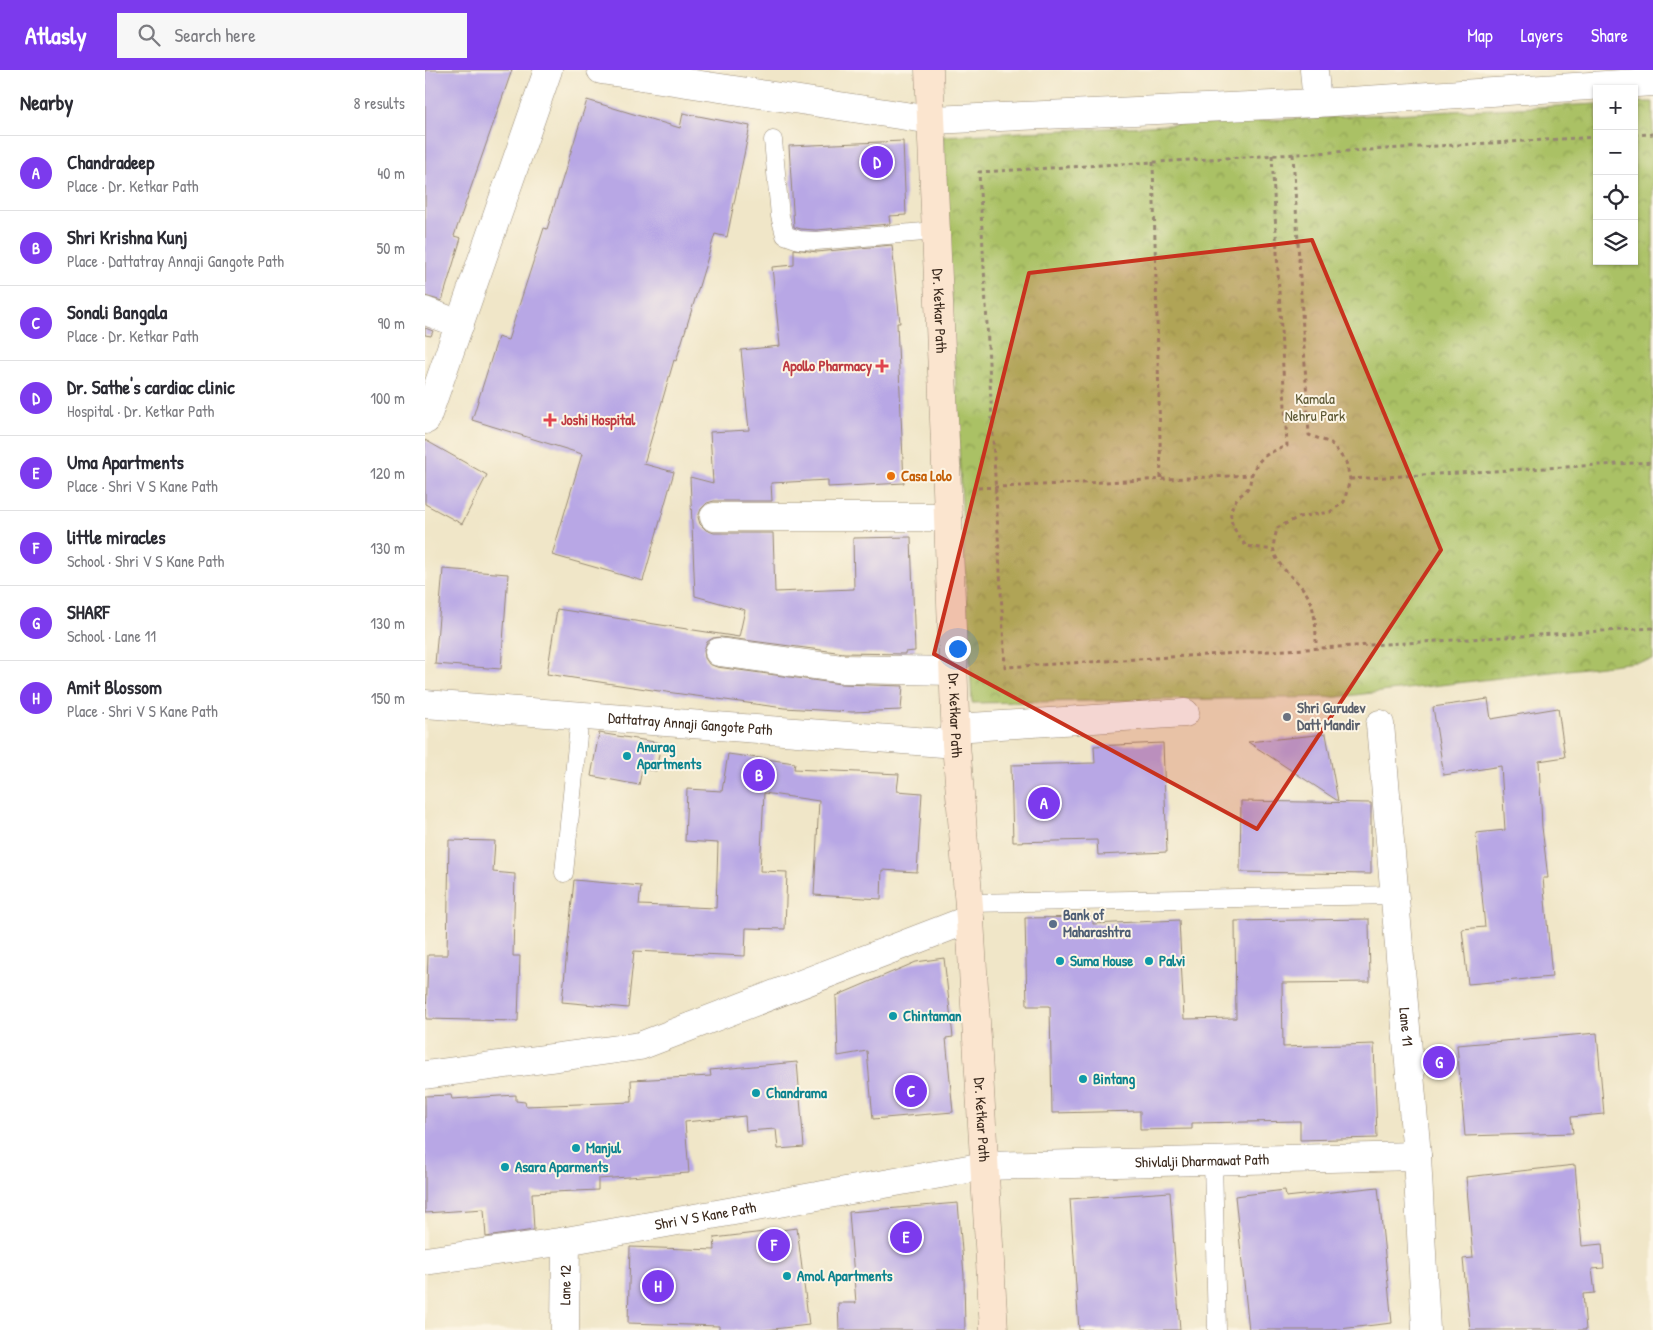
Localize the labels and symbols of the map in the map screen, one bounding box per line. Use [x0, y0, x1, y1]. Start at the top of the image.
pin: D [861, 143, 893, 181]
street label: Dr. Ketkar Path [928, 268, 952, 353]
place label: Apollo Pharmacy [783, 355, 873, 377]
marker: Apollo Pharmacy [876, 360, 888, 372]
park label: Kamala Nehru Park [1285, 388, 1345, 426]
place label: Joshi Hospital [561, 409, 636, 431]
marker: Joshi Hospital [543, 413, 557, 427]
place label: Casa Lolo [901, 465, 952, 486]
marker: Casa Lolo [885, 470, 897, 482]
your location [945, 636, 971, 662]
street label: Dr. Ketkar Path [944, 673, 968, 758]
place label: Shri Gurudev Datt Mandir [1297, 697, 1367, 735]
street label: Dattatray Annaji Gangote Path [607, 707, 773, 740]
marker: Shri Gurudev Datt Mandir [1281, 711, 1293, 723]
place label: Anurag Apartments [637, 736, 702, 775]
marker: Anurag Apartments [621, 750, 633, 762]
pin: B [743, 756, 775, 794]
pin: A [1028, 784, 1060, 822]
place label: Bank of Maharashtra [1063, 904, 1131, 942]
marker: Bank of Maharashtra [1047, 918, 1059, 930]
place label: Suma House [1070, 950, 1133, 971]
place label: Palvi [1159, 950, 1185, 971]
marker: Suma House [1054, 955, 1066, 967]
marker: Palvi [1143, 955, 1155, 967]
place label: Chintaman [903, 1005, 962, 1026]
street label: Lane 11 [1394, 1007, 1419, 1047]
marker: Chintaman [887, 1010, 899, 1022]
pin: G [1423, 1043, 1455, 1081]
place label: Bintang [1093, 1068, 1136, 1090]
pin: C [895, 1072, 927, 1110]
marker: Bintang [1077, 1073, 1089, 1085]
street label: Dr. Ketkar Path [969, 1077, 995, 1162]
place label: Chandrama [766, 1082, 827, 1103]
marker: Chandrama [750, 1087, 762, 1099]
place label: Manjul [586, 1137, 622, 1158]
marker: Manjul [570, 1142, 582, 1154]
street label: Shivlalji Dharmawat Path [1135, 1148, 1269, 1173]
place label: Asara Aparments [515, 1156, 609, 1178]
marker: Asara Aparments [499, 1161, 511, 1173]
street label: Shri V S Kane Path [653, 1196, 758, 1235]
pin: E [890, 1218, 922, 1256]
pin: F [758, 1226, 790, 1264]
street label: Lane 12 [554, 1265, 576, 1305]
place label: Amol Apartments [797, 1265, 893, 1287]
pin: H [642, 1267, 674, 1305]
marker: Amol Apartments [781, 1270, 793, 1282]

